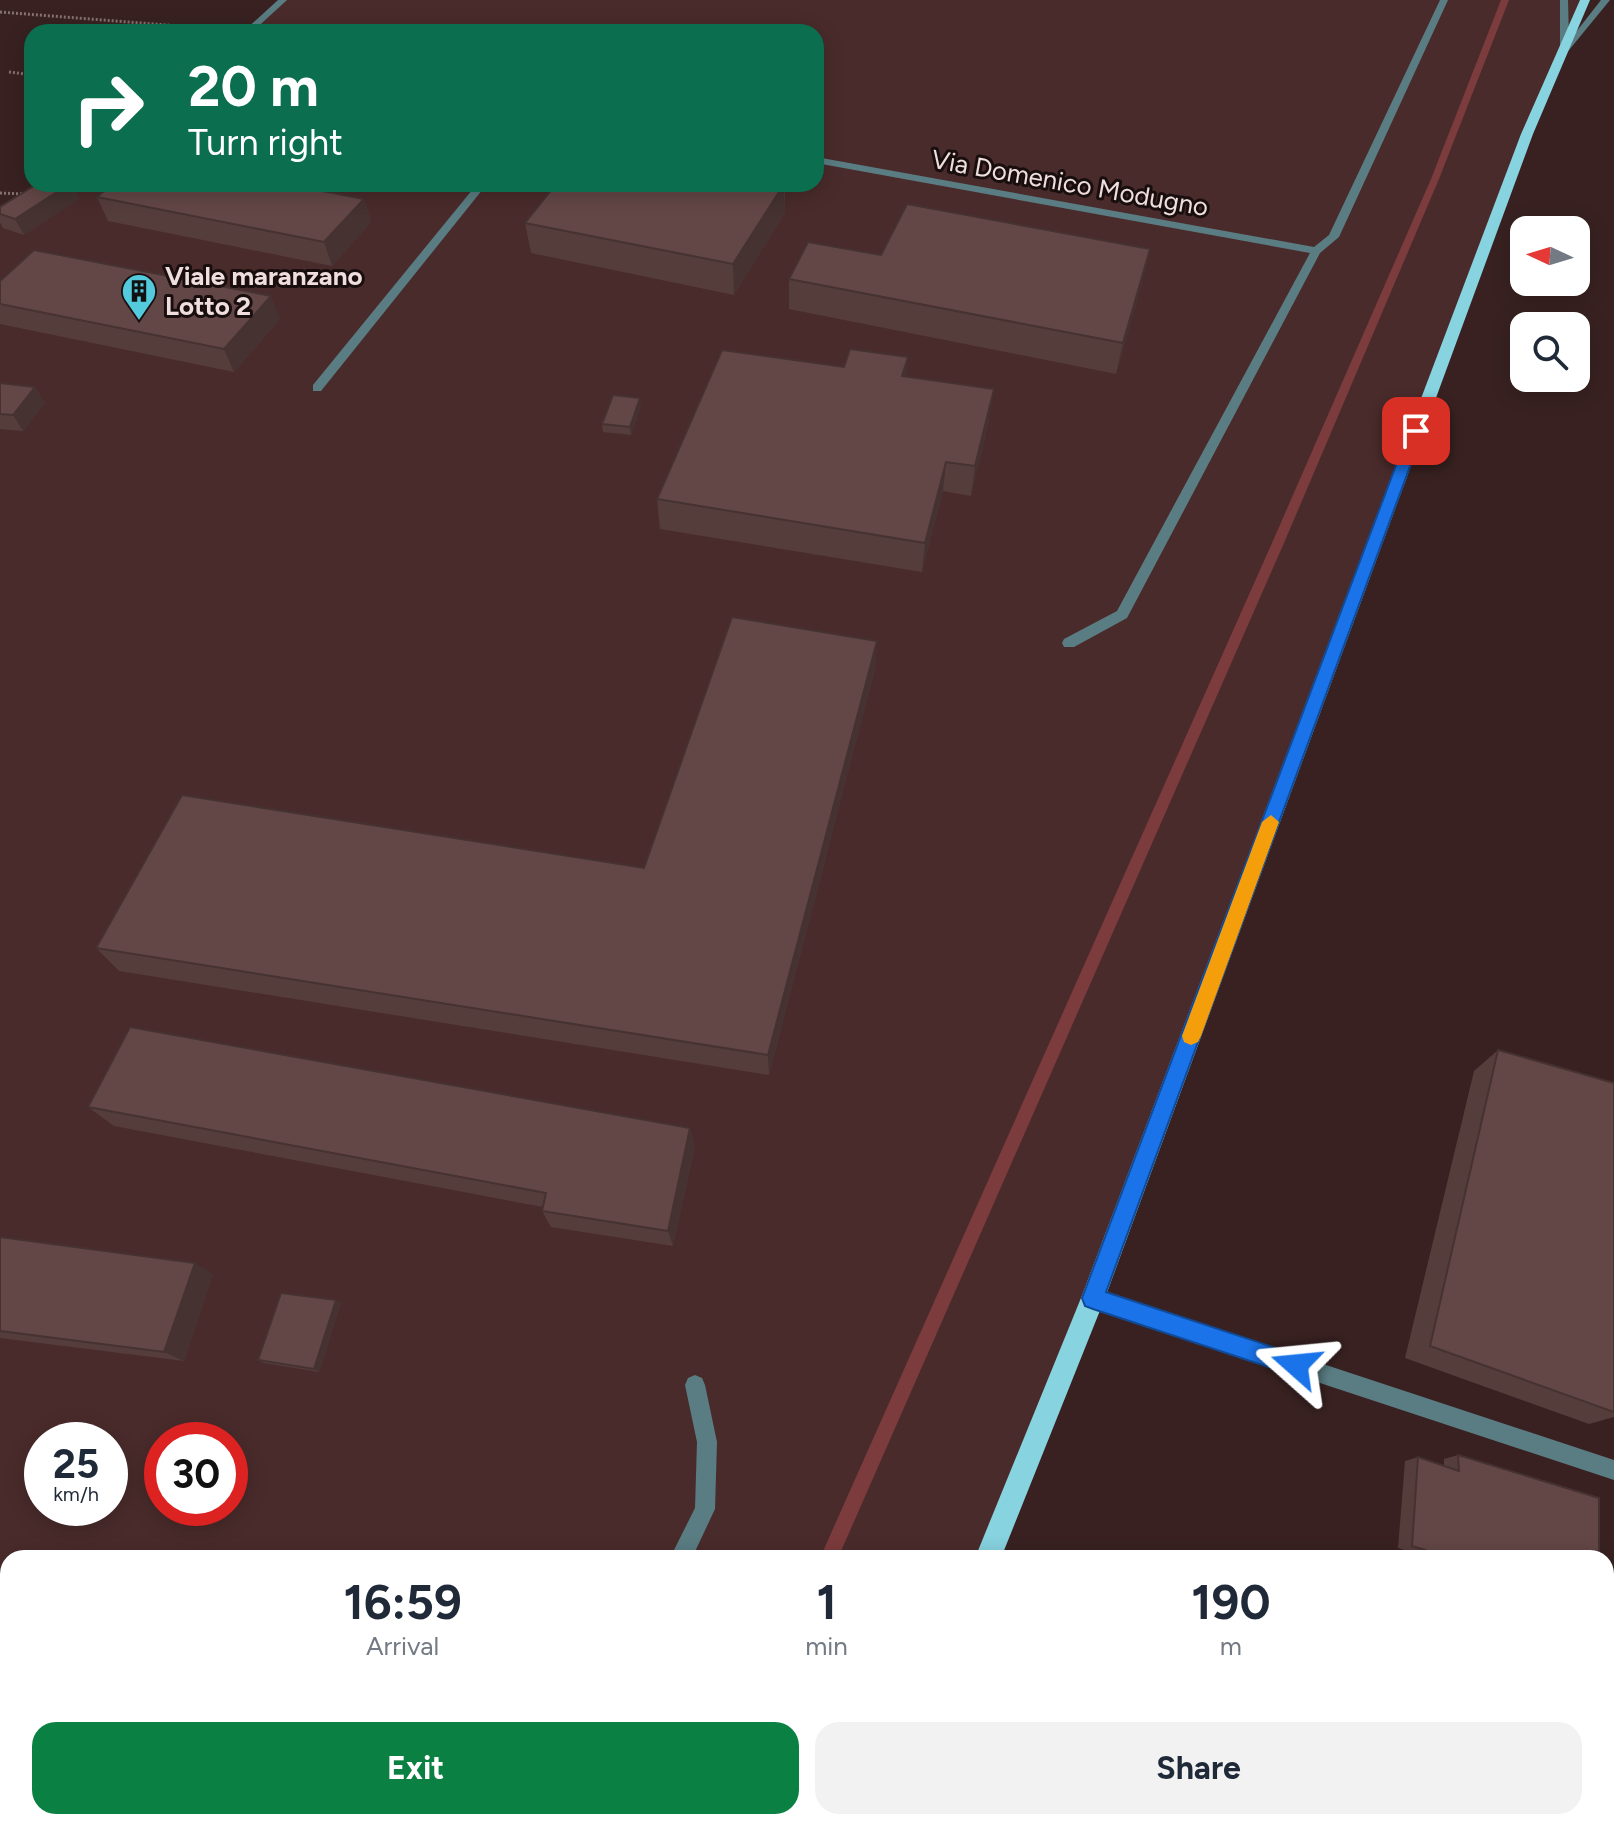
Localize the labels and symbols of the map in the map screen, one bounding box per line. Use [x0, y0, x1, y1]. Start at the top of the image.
street label: Via Domenico Modugno [929, 143, 1211, 223]
north arrow [1510, 216, 1590, 296]
place label: Viale maranzano Lotto 2 [165, 260, 363, 322]
building icon: Viale maranzano Lotto 2 [120, 272, 158, 322]
pin [1382, 397, 1450, 465]
position arrow [1254, 1323, 1338, 1407]
speed limit sign: 30 [144, 1422, 248, 1526]

